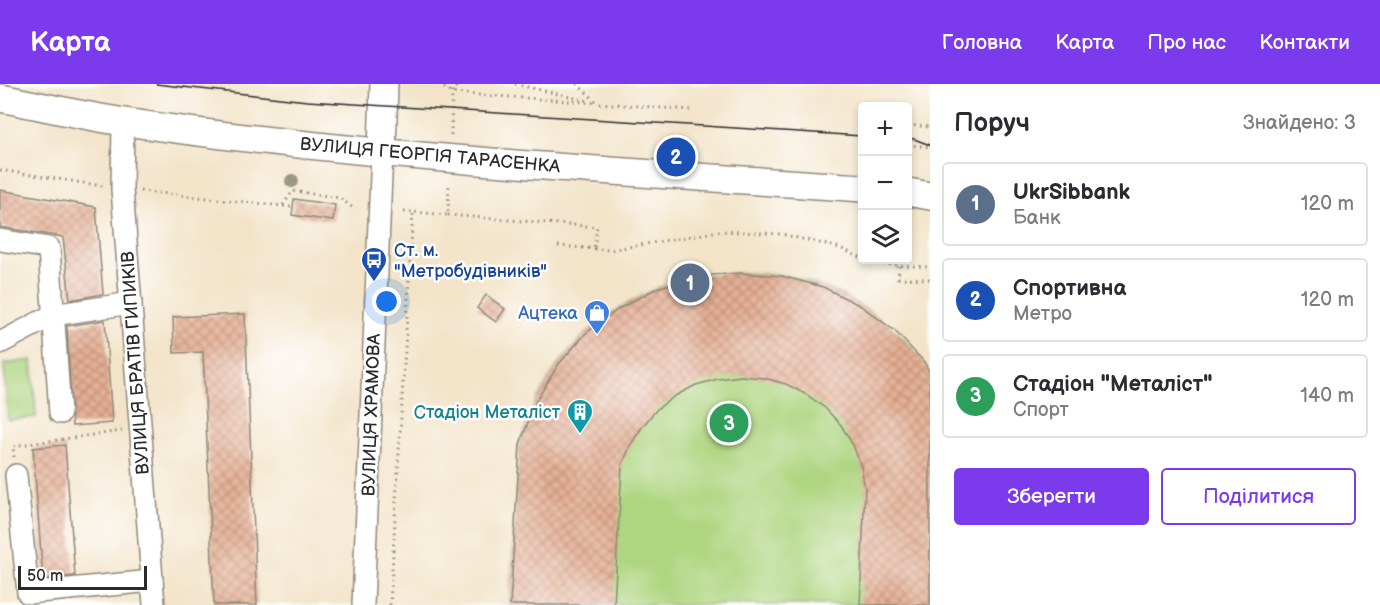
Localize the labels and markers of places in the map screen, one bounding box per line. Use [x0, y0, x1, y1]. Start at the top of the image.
pin: 2 [656, 134, 696, 180]
place label: Ст. м. "Метробудівників" [394, 240, 547, 282]
bus stop icon: Ст. м. "Метробудівників" [359, 245, 389, 283]
pin: 1 [670, 260, 710, 306]
shop icon: Ацтека [582, 298, 612, 336]
place label: Ацтека [517, 303, 578, 324]
building icon: Стадіон Металіст [565, 397, 595, 435]
pin: 3 [710, 400, 748, 446]
place label: Стадіон Металіст [414, 402, 561, 423]

